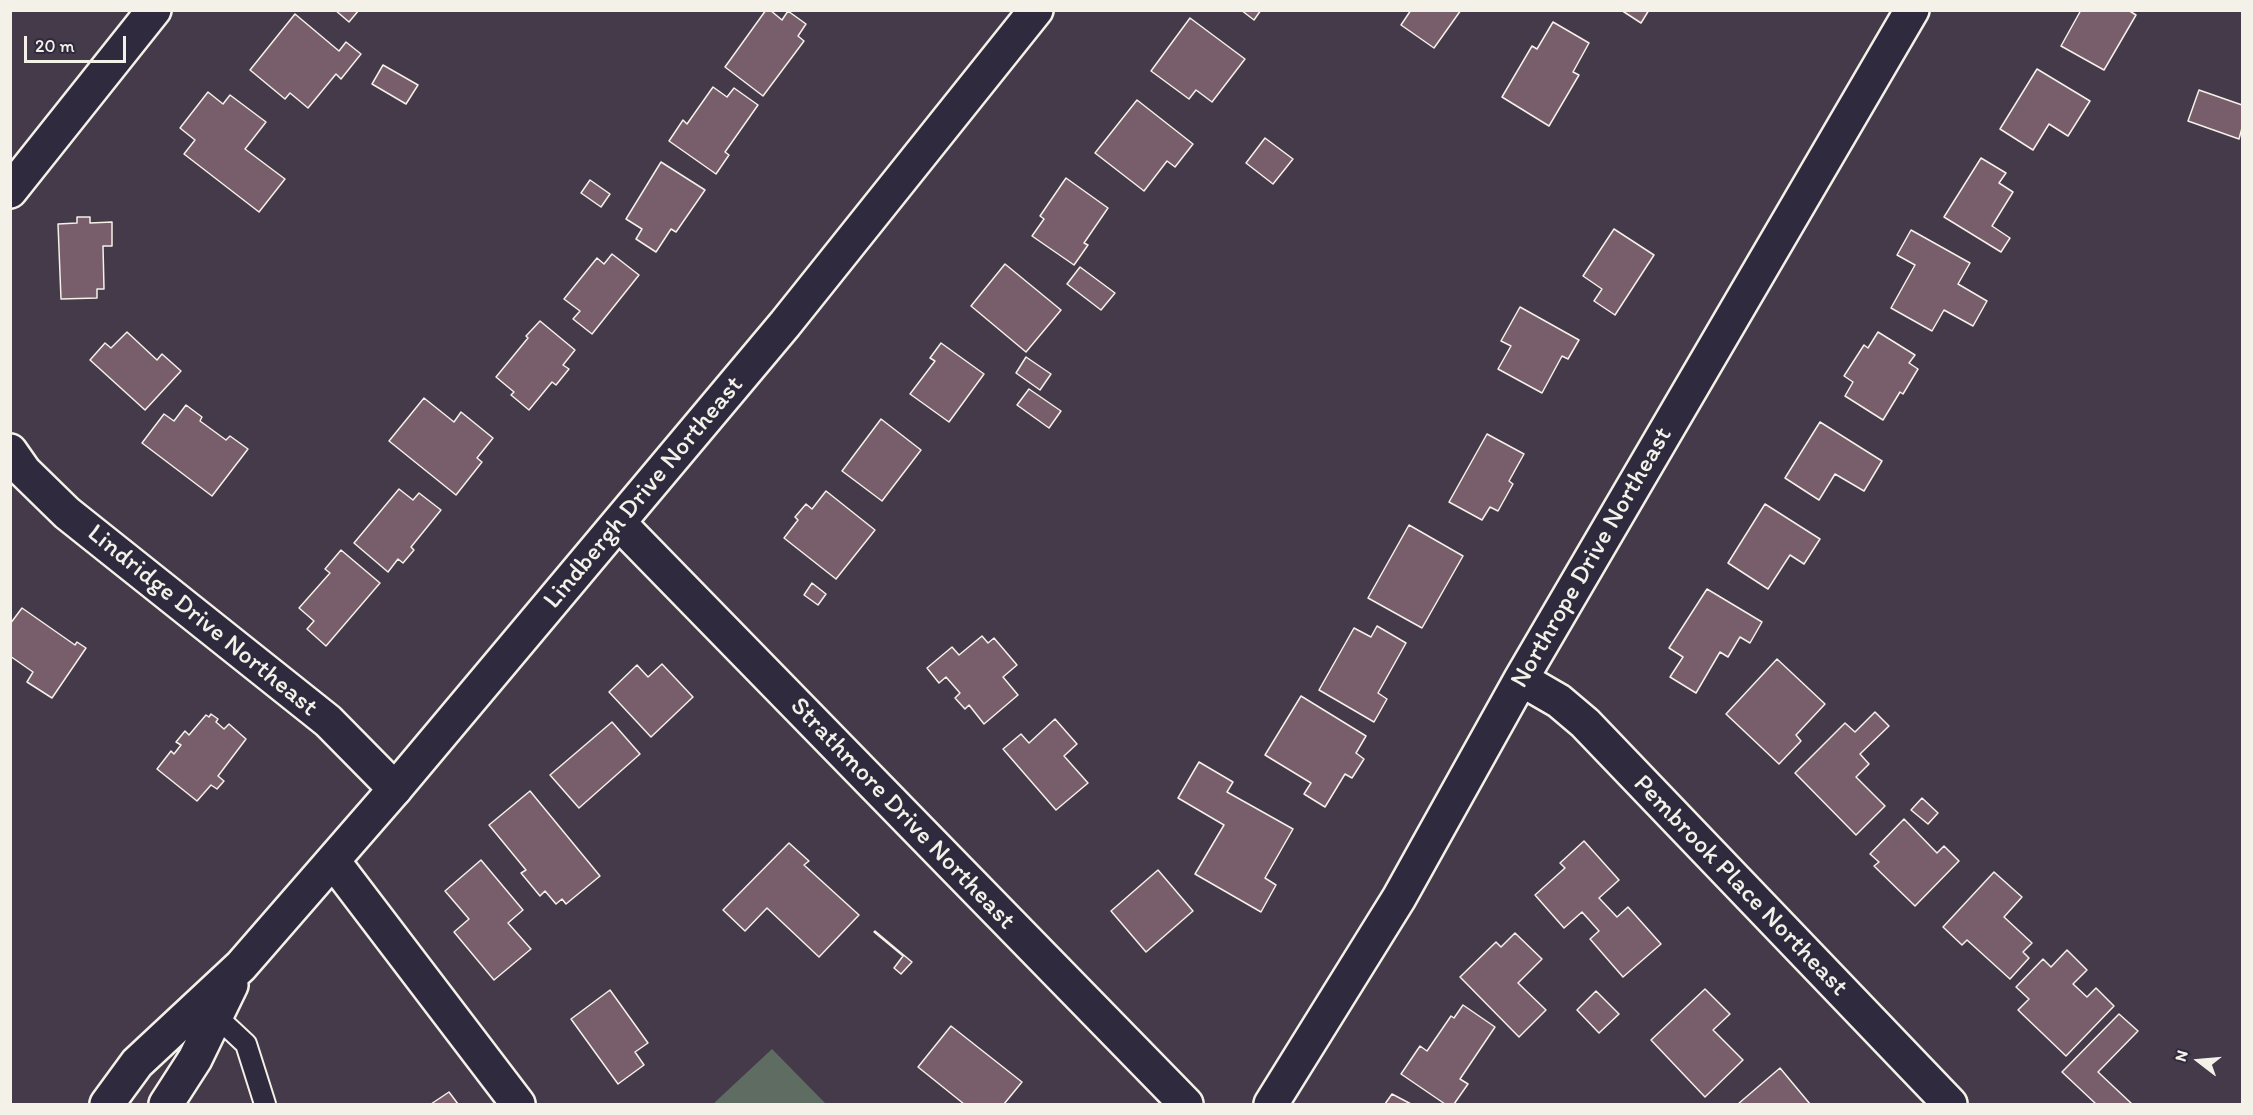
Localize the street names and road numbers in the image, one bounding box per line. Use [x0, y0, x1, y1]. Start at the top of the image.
street label: Lindbergh Drive Northeast [538, 370, 750, 616]
street label: Northrope Drive Northeast [1505, 422, 1679, 694]
street label: Lindridge Drive Northeast [80, 518, 324, 724]
street label: Strathmore Drive Northeast [783, 691, 1021, 937]
street label: Pembrook Place Northeast [1626, 769, 1854, 1003]

